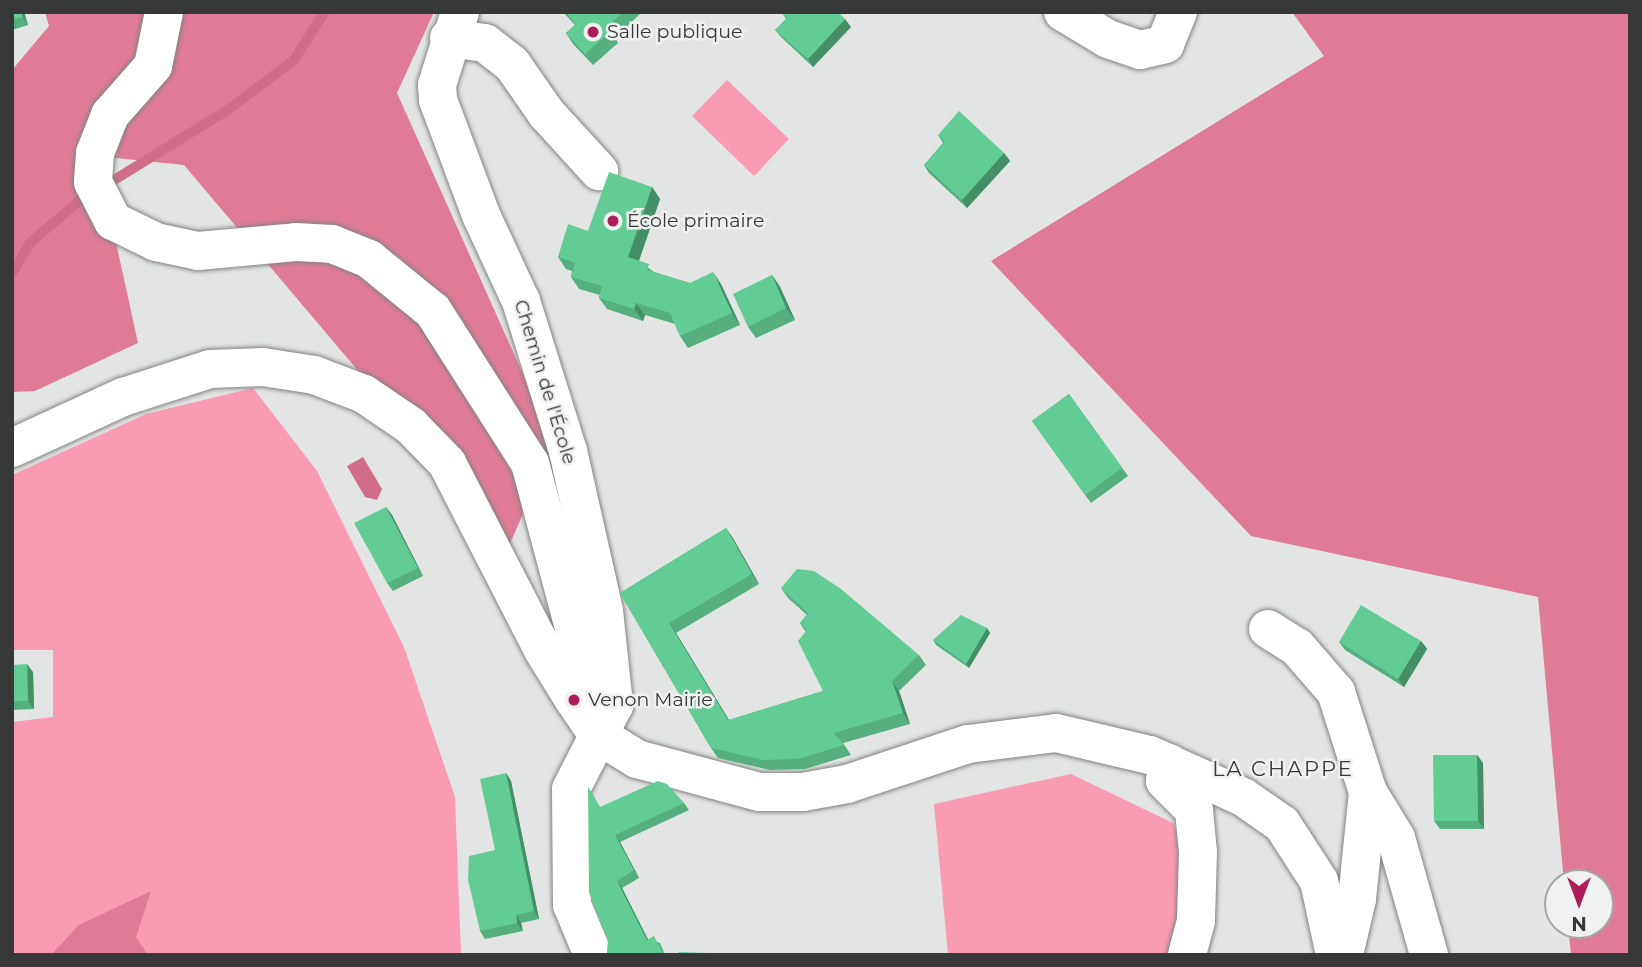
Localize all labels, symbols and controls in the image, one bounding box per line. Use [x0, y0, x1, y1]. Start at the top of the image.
place label: Salle publique [607, 21, 742, 43]
marker: Salle publique [585, 24, 601, 40]
place label: École primaire [627, 210, 764, 232]
marker: École primaire [605, 213, 621, 229]
street label: Chemin de l'École [509, 297, 581, 467]
place label: Venon Mairie [588, 689, 713, 711]
marker: Venon Mairie [566, 692, 582, 708]
district label: LA CHAPPE [1213, 756, 1353, 782]
north arrow [1544, 869, 1614, 939]
text: N [1571, 912, 1587, 935]

